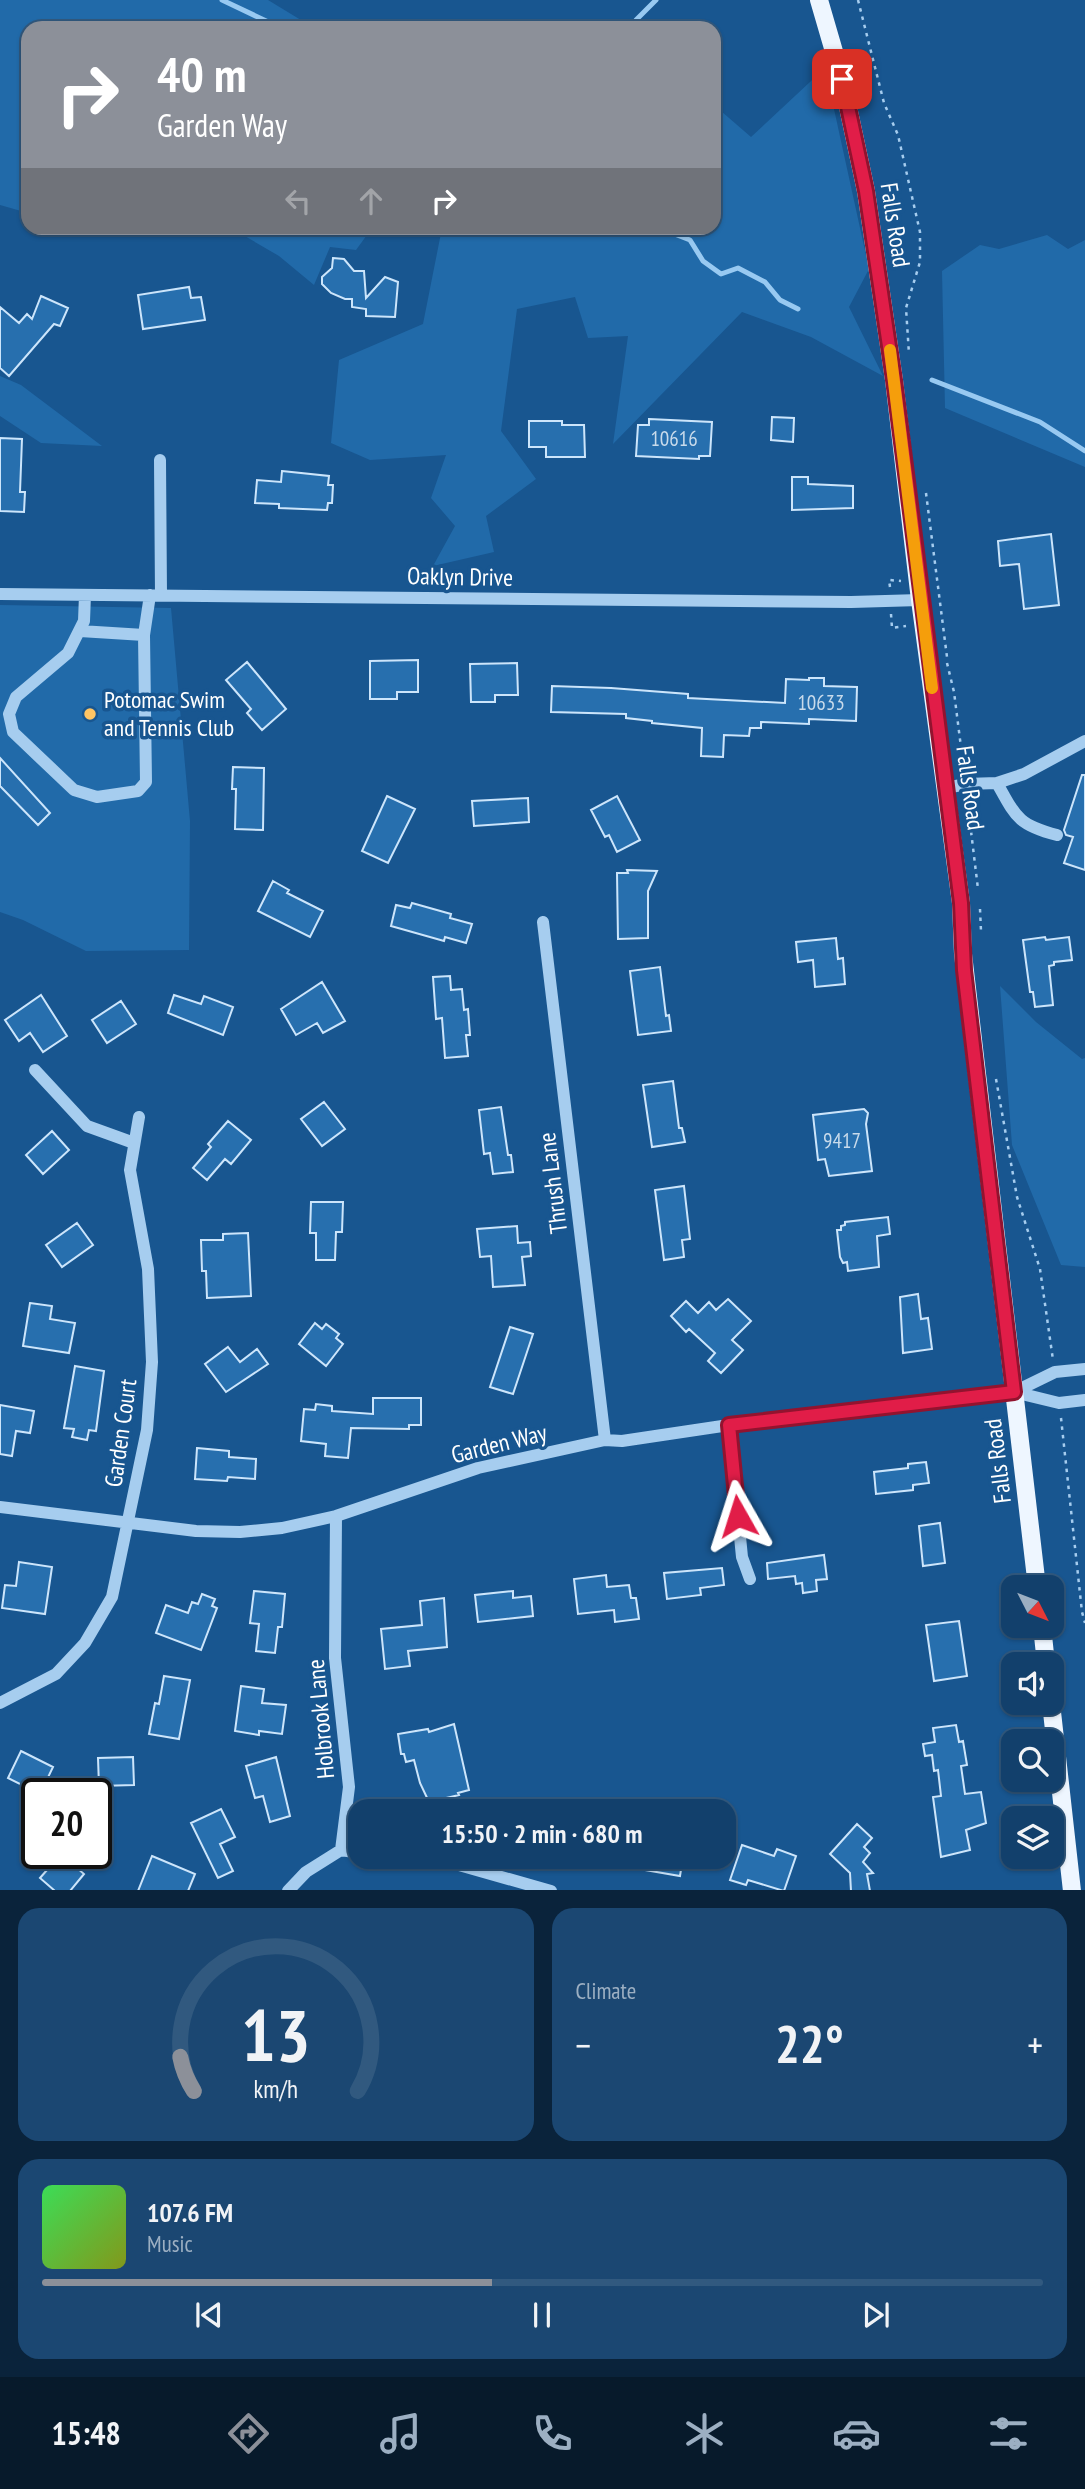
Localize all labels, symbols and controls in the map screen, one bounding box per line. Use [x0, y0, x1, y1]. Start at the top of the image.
text: 40 m [157, 42, 246, 106]
icon: right [42, 49, 133, 140]
pin [812, 49, 872, 109]
icon: arrive [823, 60, 861, 98]
text: Garden Way [157, 104, 287, 146]
street label: Falls Road [874, 181, 917, 269]
icon: left [279, 182, 317, 220]
icon: ahead [352, 182, 390, 220]
icon: right [425, 182, 463, 220]
house number: 10616 [650, 425, 698, 452]
street label: Oaklyn Drive [407, 560, 513, 593]
place label: Potomac Swim and Tennis Club [104, 684, 234, 743]
house number: 10633 [797, 689, 845, 716]
marker: Potomac Swim and Tennis Club [82, 706, 98, 722]
street label: Falls Road [949, 744, 992, 832]
house number: 9417 [823, 1127, 861, 1154]
street label: Thrush Lane [531, 1131, 574, 1235]
street label: Garden Court [98, 1377, 143, 1489]
street label: Garden Way [448, 1417, 550, 1470]
street label: Falls Road [977, 1417, 1018, 1505]
position arrow [701, 1479, 775, 1553]
north arrow [1001, 1575, 1064, 1638]
map controls [1001, 1575, 1064, 1869]
button: sound [1001, 1652, 1064, 1715]
street label: Holbrook Lane [300, 1658, 341, 1780]
button: search [1001, 1729, 1064, 1792]
speed limit sign: 20 [21, 1778, 112, 1869]
button: layers [1001, 1806, 1064, 1869]
text: 15:50 · 2 min · 680 m [442, 1817, 642, 1850]
text: Climate [576, 1976, 636, 2005]
text: 13 [241, 1987, 311, 2081]
text: 22° [775, 2010, 844, 2077]
text: − [576, 2020, 591, 2069]
text: + [1027, 2020, 1043, 2069]
text: km/h [254, 2072, 298, 2104]
text: 107.6 FM [147, 2196, 233, 2229]
text: Music [147, 2229, 193, 2258]
icon: previous [190, 2296, 228, 2334]
icon: pause [523, 2296, 561, 2334]
icon: next [857, 2296, 895, 2334]
icon: directions [224, 2409, 273, 2458]
icon: music [376, 2409, 425, 2458]
icon: phone [528, 2409, 577, 2458]
icon: climate [680, 2409, 729, 2458]
icon: car [832, 2409, 881, 2458]
icon: filters [984, 2409, 1033, 2458]
text: 15:48 [52, 2412, 121, 2454]

